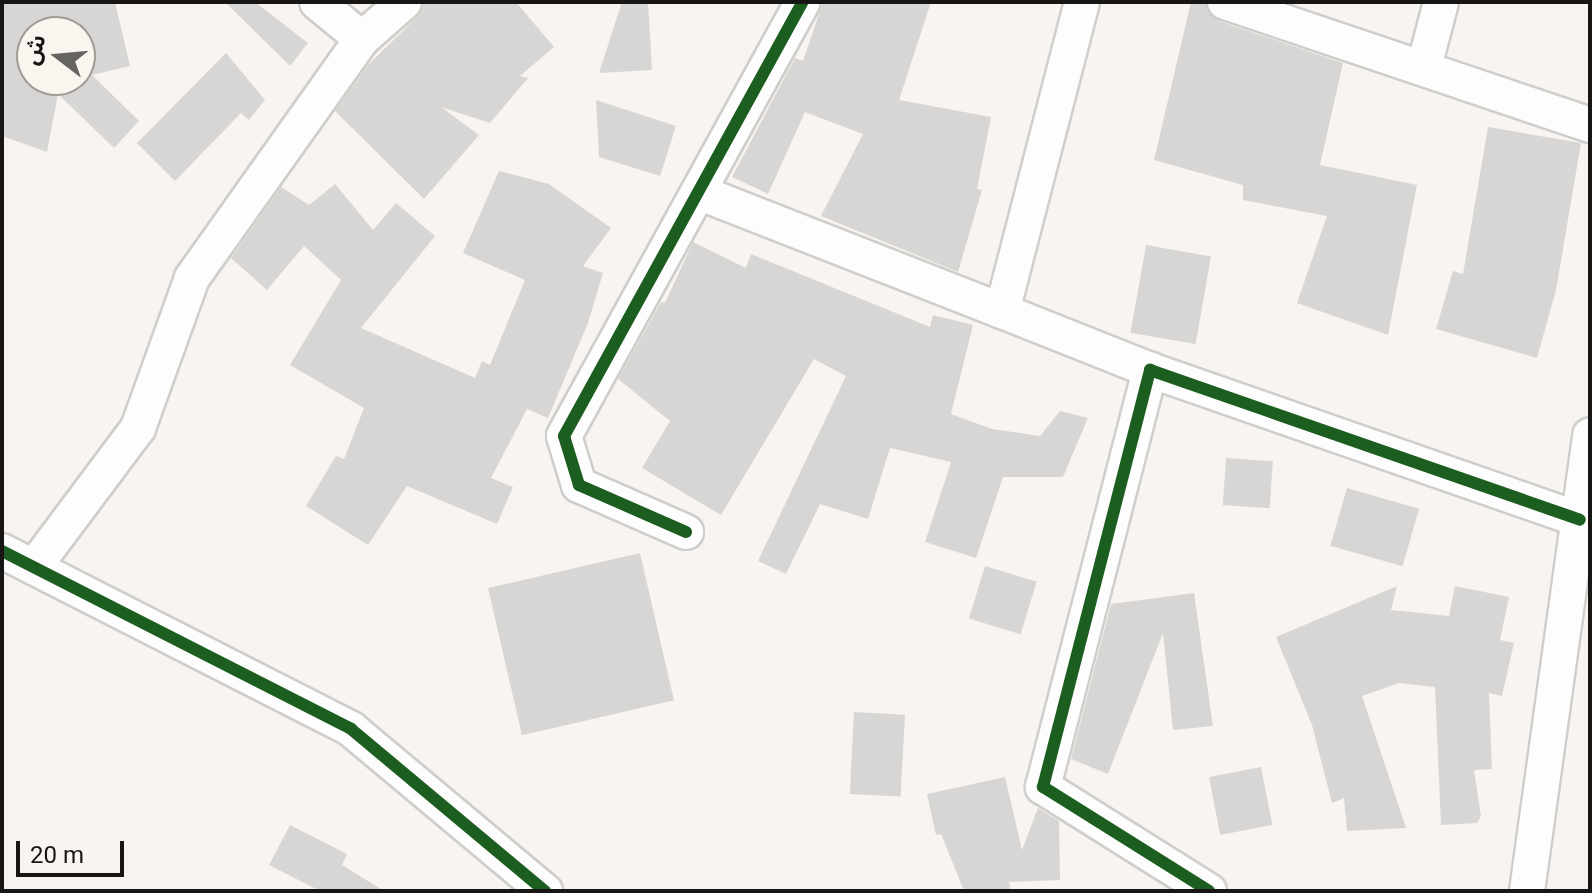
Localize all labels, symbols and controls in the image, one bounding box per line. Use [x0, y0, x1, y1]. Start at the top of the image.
north arrow [16, 16, 96, 96]
text: ش [18, 32, 51, 68]
scale bar [20, 825, 128, 875]
text: 20 m [30, 841, 84, 869]

